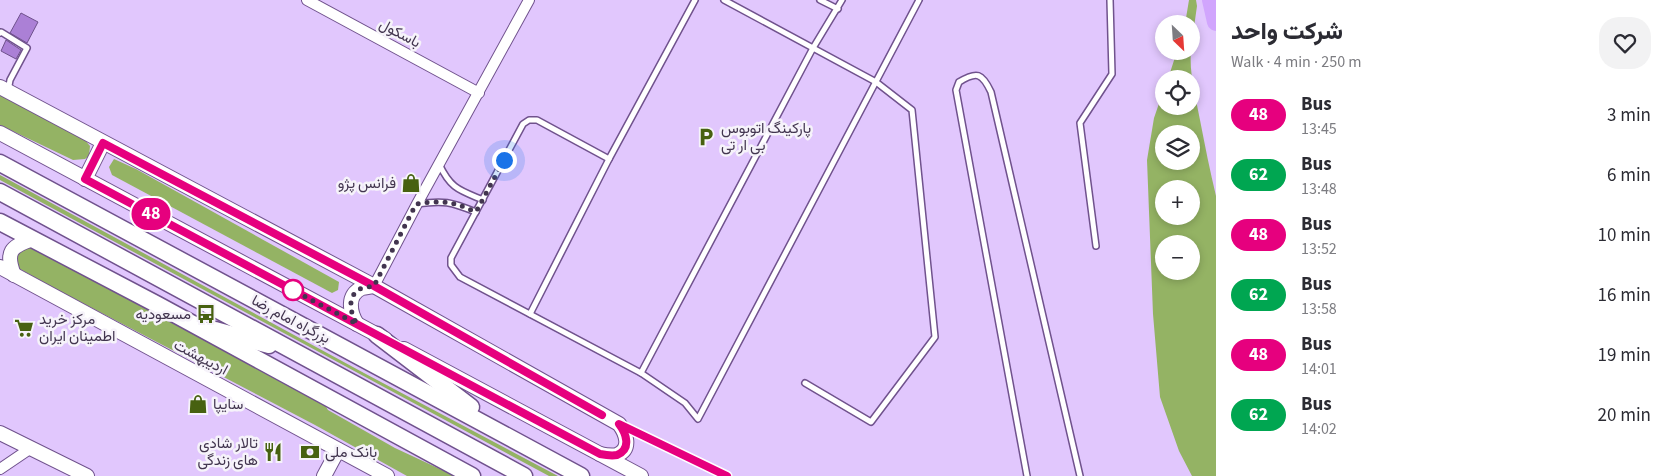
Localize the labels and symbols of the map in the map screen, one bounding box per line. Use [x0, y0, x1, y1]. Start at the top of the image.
street label: باسکول [375, 14, 424, 53]
north arrow [1155, 15, 1200, 60]
place label: پارکینگ اتوبوس بی ار تی [721, 118, 811, 156]
parking icon: پارکینگ اتوبوس بی ار تی [695, 126, 717, 148]
your location [492, 148, 517, 173]
shop icon: فرانس پژو [400, 172, 422, 194]
place label: فرانس پژو [338, 173, 396, 194]
line badge: 48 [128, 198, 174, 230]
unlabelled marker [282, 279, 304, 301]
street label: بزرگراه امام رضا [248, 290, 334, 349]
bus stop icon: مسعودیه [195, 303, 217, 325]
place label: مسعودیه [135, 304, 191, 325]
place label: مرکز خرید اطمینان ایران [39, 309, 115, 347]
supermarket icon: مرکز خرید اطمینان ایران [13, 317, 35, 339]
street label: اردیبهشت [170, 334, 232, 380]
shop icon: سایپا [187, 393, 209, 415]
place label: سایپا [213, 394, 243, 415]
place label: تالار شادی های زندگی [197, 433, 258, 471]
restaurant icon: تالار شادی های زندگی [262, 441, 284, 463]
bank icon: بانک ملی [299, 441, 321, 463]
place label: بانک ملی [325, 442, 377, 463]

